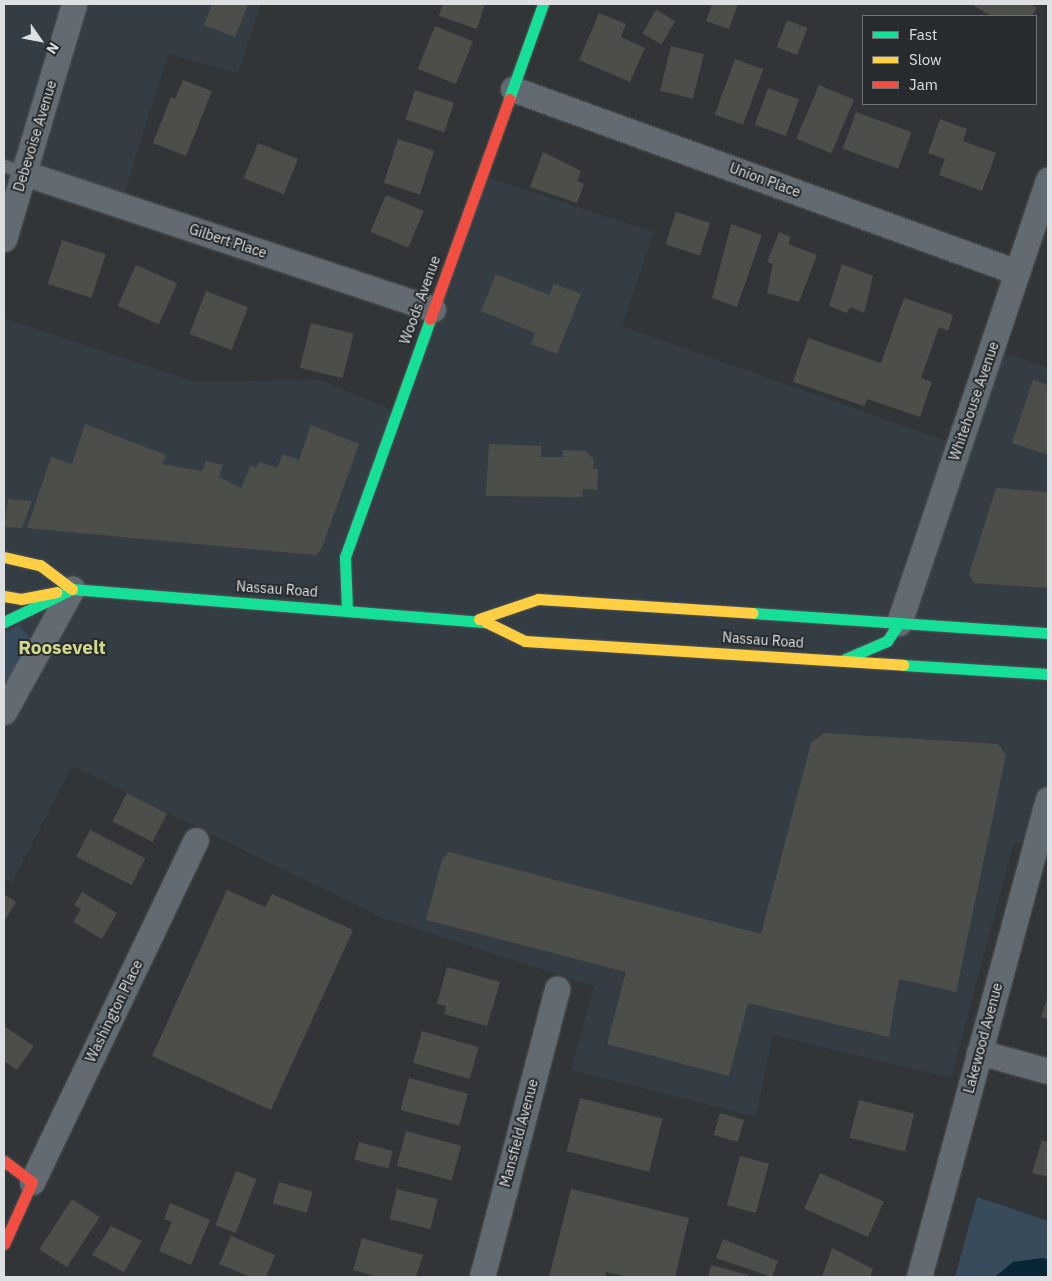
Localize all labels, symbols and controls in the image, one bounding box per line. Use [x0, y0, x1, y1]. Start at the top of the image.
north arrow [15, 15, 65, 65]
legend [862, 15, 1037, 105]
text: Fast [909, 25, 937, 44]
text: N [42, 39, 63, 57]
text: Slow [909, 50, 942, 69]
text: Jam [909, 75, 938, 94]
street label: Debevoise Avenue [10, 78, 60, 194]
street label: Union Place [727, 159, 803, 201]
street label: Gilbert Place [187, 221, 269, 261]
street label: Woods Avenue [396, 253, 444, 347]
street label: Whitehouse Avenue [946, 339, 1002, 463]
street label: Nassau Road [236, 578, 318, 600]
street label: Nassau Road [722, 629, 804, 651]
district label: Roosevelt [18, 637, 106, 659]
street label: Washington Place [82, 957, 146, 1065]
street label: Lakewood Avenue [960, 981, 1006, 1095]
street label: Mansfield Avenue [497, 1077, 541, 1189]

